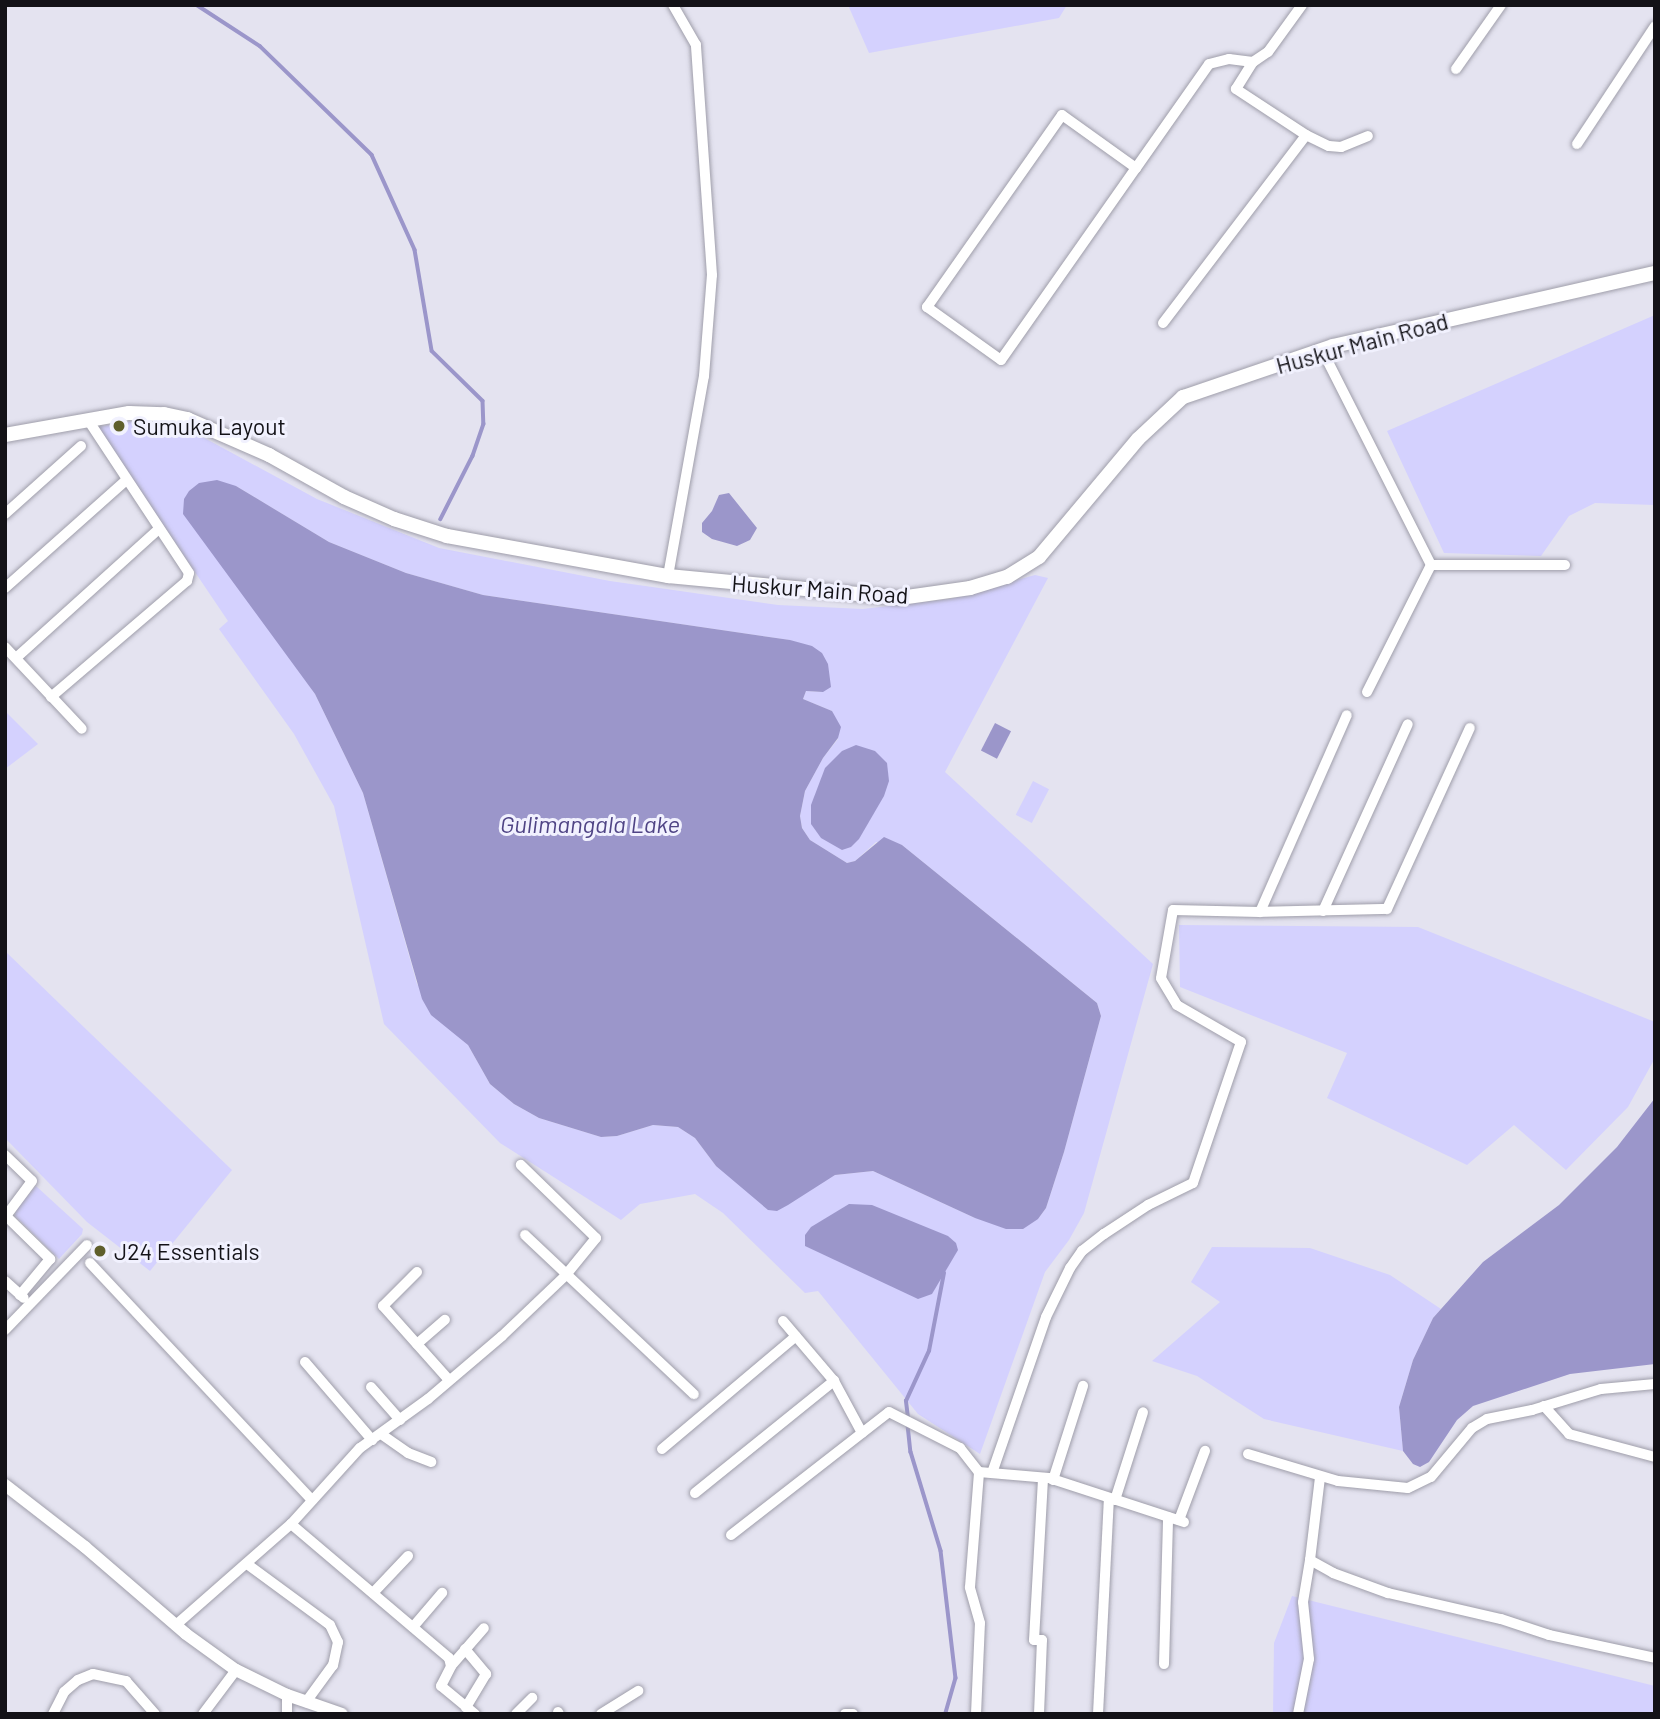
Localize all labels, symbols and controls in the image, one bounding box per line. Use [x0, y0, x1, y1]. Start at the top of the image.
street label: Huskur Main Road [1273, 307, 1451, 379]
place label: Sumuka Layout [133, 412, 286, 440]
marker: Sumuka Layout [111, 418, 127, 434]
street label: Huskur Main Road [731, 569, 909, 609]
water label: Gulimangala Lake [500, 810, 680, 838]
place label: J24 Essentials [114, 1237, 260, 1265]
marker: J24 Essentials [92, 1243, 108, 1259]

